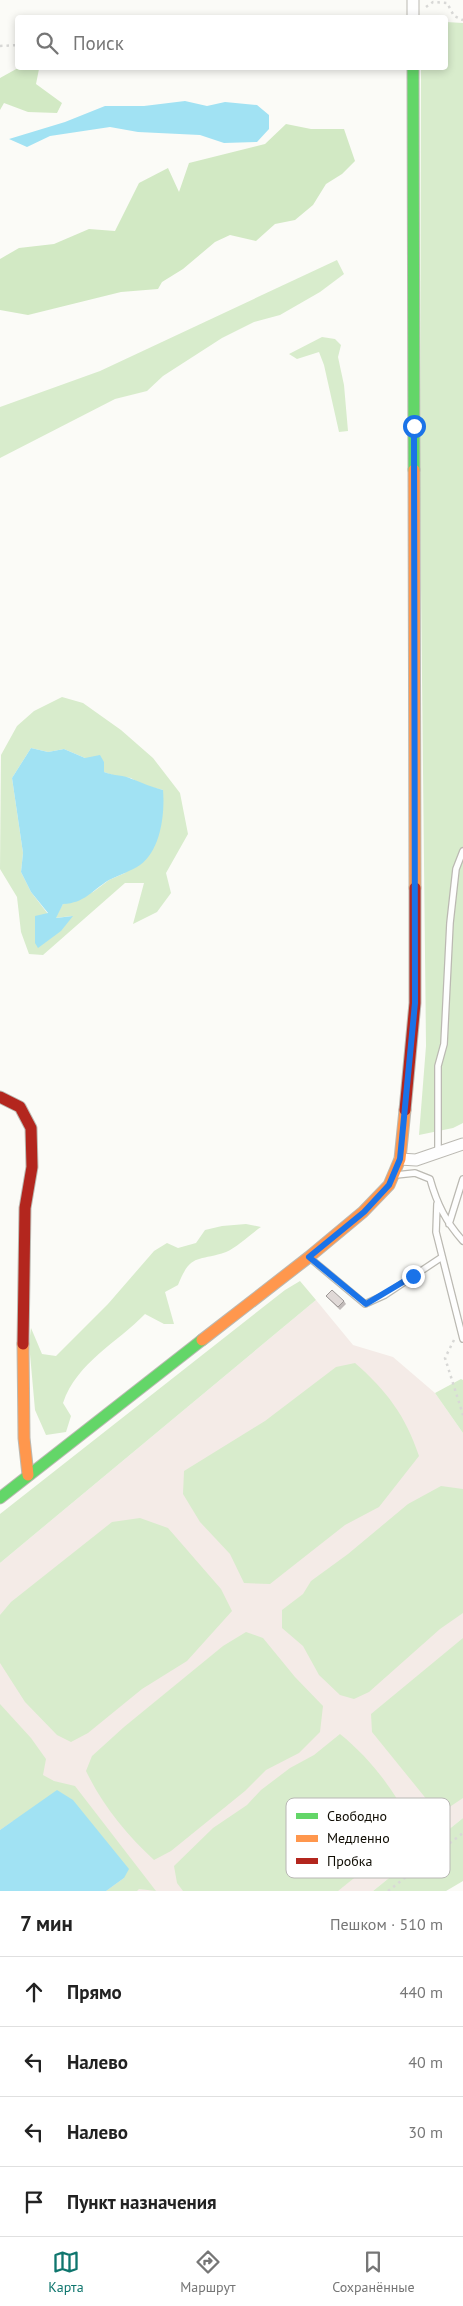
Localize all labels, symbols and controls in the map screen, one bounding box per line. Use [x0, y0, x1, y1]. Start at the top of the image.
search box [15, 15, 448, 70]
icon: search [33, 29, 61, 57]
text: Поиск [73, 31, 124, 55]
route start [403, 415, 426, 438]
route end [402, 1265, 425, 1288]
legend [286, 1798, 450, 1878]
text: Свободно [327, 1807, 387, 1825]
text: Медленно [327, 1829, 390, 1847]
text: Пробка [327, 1852, 372, 1870]
text: 7 мин [20, 1910, 73, 1937]
text: Пешком · 510 m [330, 1914, 443, 1934]
icon: ahead [20, 1978, 48, 2006]
text: Прямо [67, 1980, 122, 2004]
text: 440 m [400, 1982, 443, 2002]
icon: left [20, 2048, 48, 2076]
text: Налево [67, 2050, 128, 2074]
text: 40 m [408, 2052, 443, 2072]
icon: left [20, 2118, 48, 2146]
text: Налево [67, 2120, 128, 2144]
text: 30 m [408, 2122, 443, 2142]
icon: arrive [20, 2188, 48, 2216]
text: Пункт назначения [67, 2190, 217, 2214]
tab: Карта [48, 2248, 84, 2296]
tab: Маршрут [180, 2248, 236, 2296]
tab: Сохранённые [332, 2248, 415, 2296]

